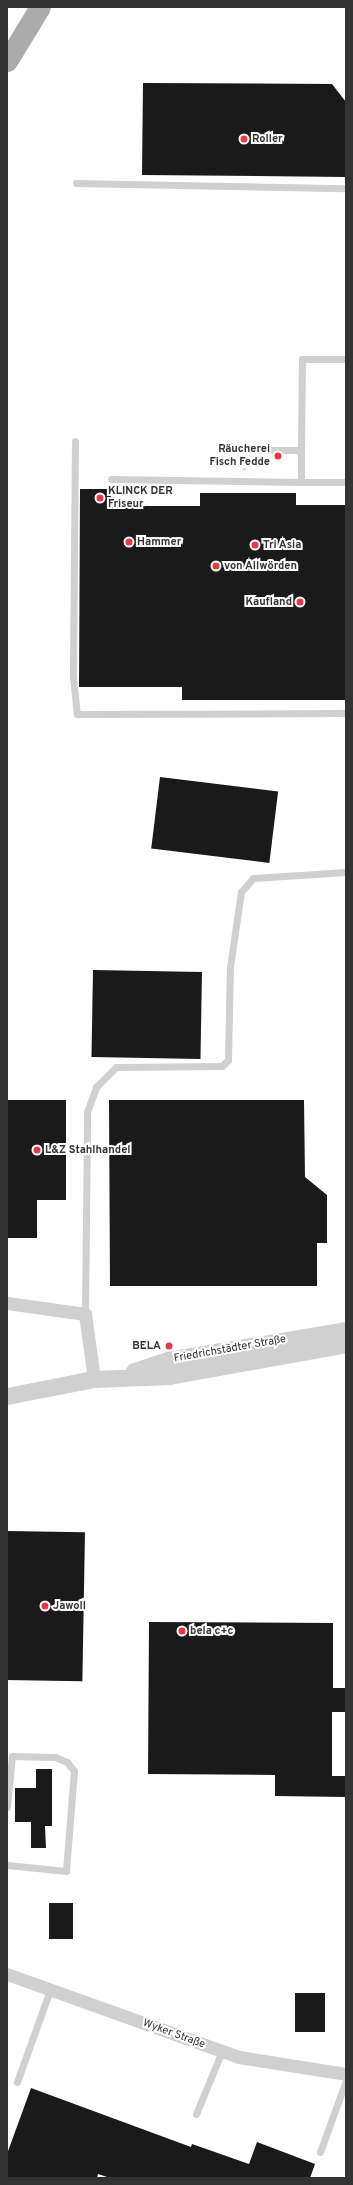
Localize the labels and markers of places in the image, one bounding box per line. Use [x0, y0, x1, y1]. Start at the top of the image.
place label: Roller [252, 132, 283, 146]
marker: Roller [239, 134, 249, 144]
place label: Räucherei Fisch Fedde [209, 443, 270, 469]
marker: Räucherei Fisch Fedde [273, 451, 283, 461]
place label: KLINCK DER Friseur [108, 485, 173, 511]
marker: KLINCK DER Friseur [95, 493, 105, 503]
place label: Hammer [137, 535, 181, 549]
marker: Hammer [124, 537, 134, 547]
place label: Tri Asia [263, 538, 302, 552]
marker: Tri Asia [250, 540, 260, 550]
place label: von Allwörden [224, 559, 297, 573]
marker: von Allwörden [211, 561, 221, 571]
place label: Kaufland [246, 595, 292, 609]
marker: Kaufland [295, 597, 305, 607]
place label: L&Z Stahlhandel [45, 1143, 131, 1157]
marker: L&Z Stahlhandel [32, 1145, 42, 1155]
place label: BELA [132, 1339, 161, 1353]
marker: BELA [164, 1341, 174, 1351]
place label: Jawoll [53, 1599, 86, 1613]
marker: Jawoll [40, 1601, 50, 1611]
place label: bela c+c [190, 1624, 234, 1638]
marker: bela c+c [177, 1626, 187, 1636]

